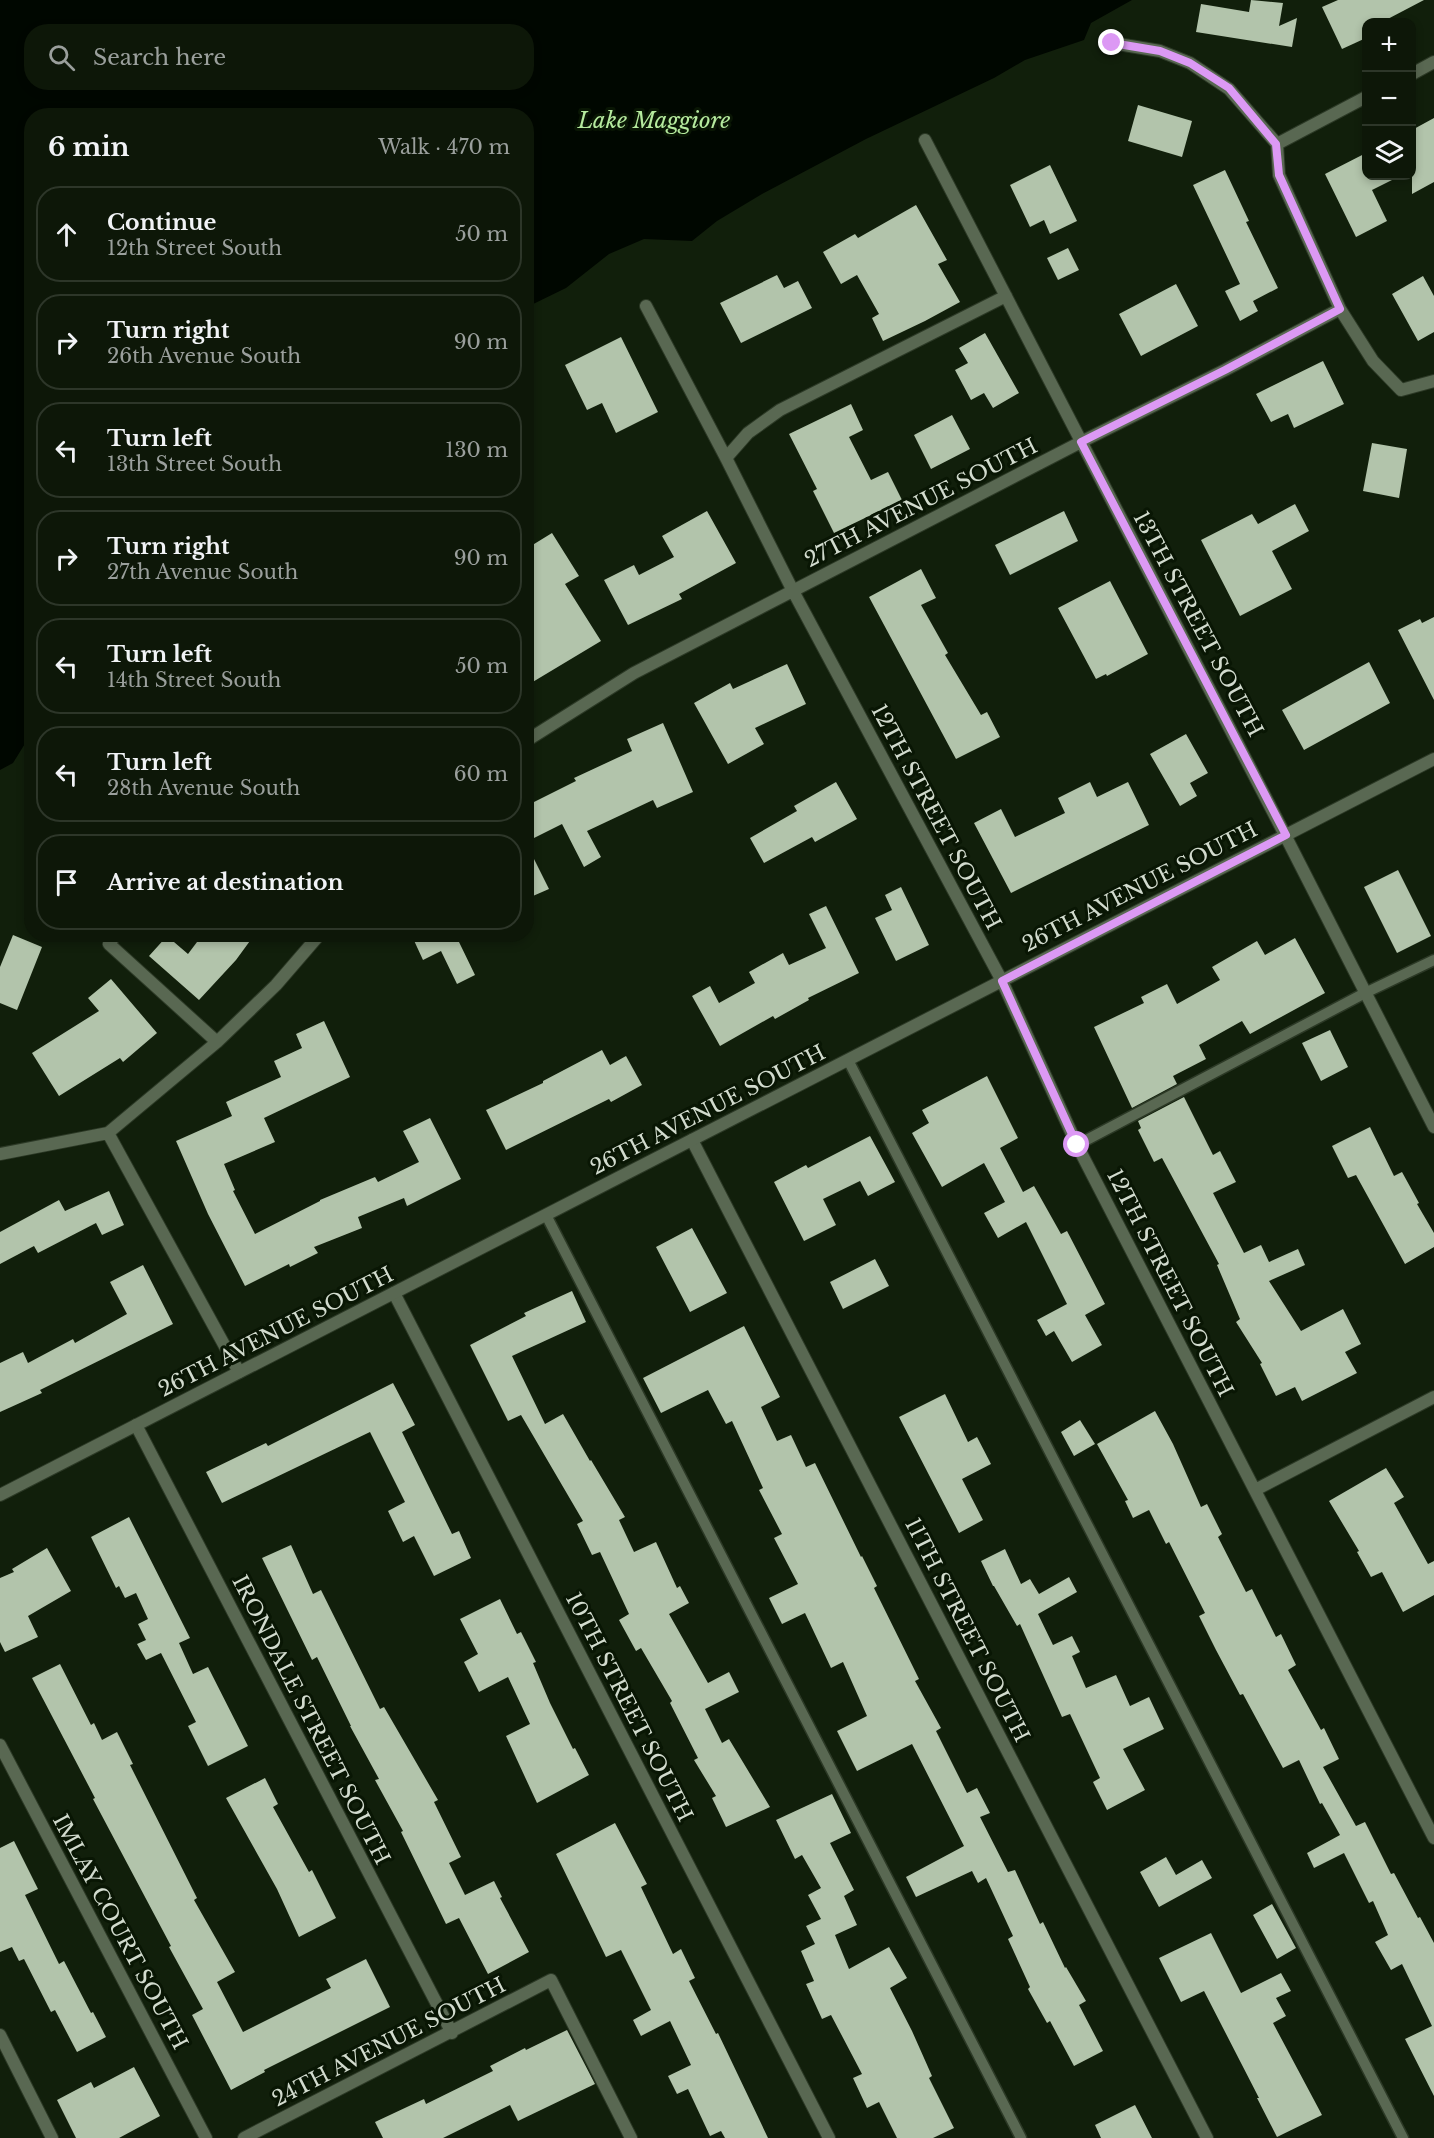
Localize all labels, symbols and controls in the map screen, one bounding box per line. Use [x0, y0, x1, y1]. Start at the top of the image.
map controls [1362, 18, 1416, 180]
button: + [1362, 18, 1416, 72]
search box [24, 24, 534, 90]
route end [1098, 29, 1124, 55]
icon: search [45, 41, 78, 74]
text: Search here [93, 44, 226, 71]
button: − [1362, 72, 1416, 126]
water label: Lake Maggiore [577, 107, 730, 134]
button: layers [1362, 126, 1416, 180]
text: 6 min [48, 131, 129, 163]
text: Walk · 470 m [378, 135, 510, 159]
text: Continue [107, 209, 216, 236]
icon: ahead [50, 218, 83, 251]
text: 50 m [455, 222, 508, 246]
text: 12th Street South [107, 236, 282, 260]
text: Turn right [107, 317, 229, 344]
icon: right [50, 326, 83, 359]
text: 90 m [454, 330, 508, 354]
text: 26th Avenue South [107, 344, 301, 368]
text: Turn left [107, 425, 212, 452]
street label: 27TH AVENUE SOUTH [800, 433, 1042, 573]
icon: left [50, 434, 83, 467]
text: 130 m [445, 438, 508, 462]
text: 13th Street South [107, 452, 282, 476]
street label: 13TH STREET SOUTH [1127, 507, 1269, 741]
text: Turn right [107, 533, 229, 560]
icon: right [50, 542, 83, 575]
text: 90 m [454, 546, 508, 570]
text: 27th Avenue South [107, 560, 298, 584]
text: Turn left [107, 641, 212, 668]
icon: left [50, 650, 83, 683]
text: 50 m [455, 654, 508, 678]
text: 14th Street South [107, 668, 281, 692]
street label: 12TH STREET SOUTH [865, 700, 1007, 934]
text: Turn left [107, 749, 212, 776]
icon: left [50, 758, 83, 791]
text: 60 m [454, 762, 508, 786]
text: 28th Avenue South [107, 776, 300, 800]
street label: 26TH AVENUE SOUTH [1018, 816, 1262, 958]
icon: arrive [50, 866, 83, 899]
text: Arrive at destination [107, 869, 344, 896]
street label: 26TH AVENUE SOUTH [586, 1039, 830, 1181]
route start [1063, 1131, 1089, 1157]
street label: 12TH STREET SOUTH [1101, 1165, 1239, 1401]
street label: 26TH AVENUE SOUTH [154, 1261, 398, 1403]
street label: 11TH STREET SOUTH [899, 1514, 1035, 1746]
street label: IRONDALE STREET SOUTH [227, 1571, 395, 1869]
street label: 10TH STREET SOUTH [560, 1588, 698, 1826]
street label: IMLAY COURT SOUTH [47, 1810, 193, 2054]
street label: 24TH AVENUE SOUTH [268, 1972, 510, 2112]

